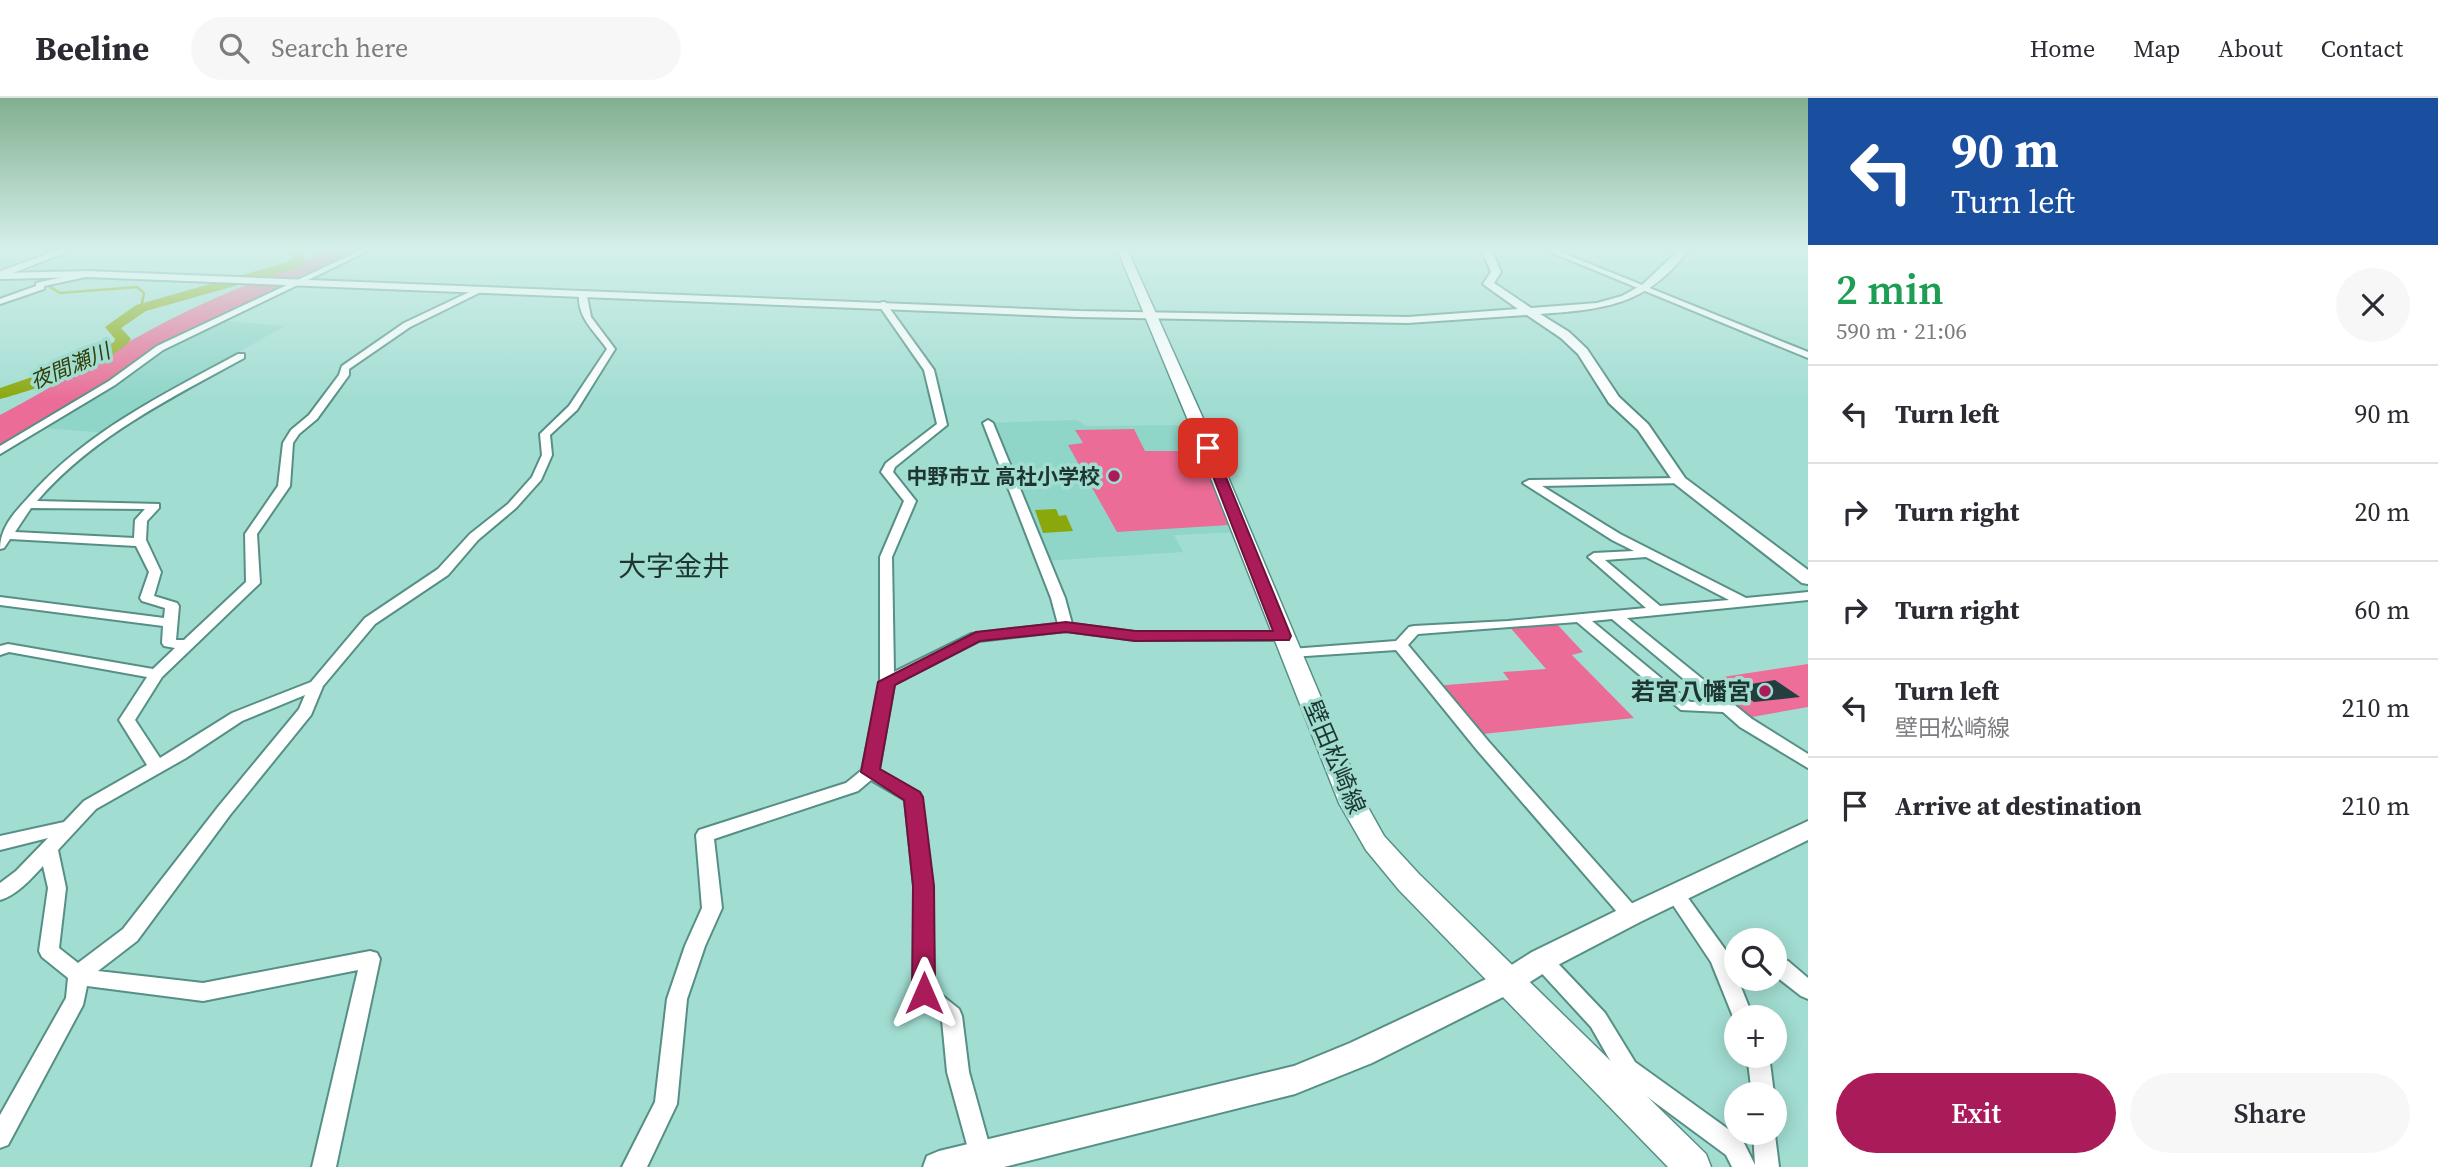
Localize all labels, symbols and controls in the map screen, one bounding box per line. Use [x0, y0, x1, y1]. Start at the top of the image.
search box [191, 17, 681, 80]
text: Beeline [35, 26, 149, 71]
icon: search [215, 29, 253, 67]
text: Search here [271, 30, 408, 66]
text: Home [2030, 32, 2095, 65]
text: Map [2133, 32, 2180, 65]
text: About [2218, 32, 2283, 65]
text: Contact [2321, 32, 2403, 65]
text: 90 m [1951, 116, 2059, 183]
icon: left [1836, 126, 1927, 217]
text: Turn left [1951, 180, 2075, 224]
text: 2 min [1836, 260, 1944, 318]
button: close [2336, 268, 2410, 342]
text: 590 m · 21:06 [1836, 315, 1967, 347]
water label: 夜間瀬川 [26, 335, 116, 396]
icon: left [1836, 395, 1874, 433]
text: Turn left [1895, 396, 1999, 432]
text: 90 m [2355, 396, 2410, 432]
pin [1178, 418, 1238, 478]
icon: arrive [1189, 429, 1227, 467]
place label: 中野市立 高社小学校 [907, 462, 1100, 491]
marker: 中野市立 高社小学校 [1106, 468, 1122, 484]
icon: right [1836, 493, 1874, 531]
text: Turn right [1895, 494, 2019, 530]
text: 20 m [2355, 494, 2410, 530]
district label: 大字金井 [618, 547, 730, 585]
icon: right [1836, 591, 1874, 629]
text: Turn right [1895, 592, 2019, 628]
text: 60 m [2355, 592, 2410, 628]
text: Turn left [1895, 673, 1999, 709]
place label: 若宮八幡宮 [1631, 675, 1751, 708]
marker: 若宮八幡宮 [1757, 683, 1773, 699]
icon: left [1836, 689, 1874, 727]
text: 210 m [2342, 690, 2410, 726]
street label: 壁田松崎線 [1296, 695, 1374, 819]
text: 壁田松崎線 [1895, 712, 2010, 744]
icon: arrive [1836, 787, 1874, 825]
text: Arrive at destination [1895, 788, 2142, 824]
text: 210 m [2342, 788, 2410, 824]
map controls [1724, 928, 1787, 1145]
button: search [1724, 928, 1787, 991]
position arrow [887, 956, 961, 1030]
button: + [1724, 1005, 1787, 1068]
button: Exit [1836, 1073, 2116, 1153]
button: Share [2130, 1073, 2410, 1153]
button: − [1724, 1082, 1787, 1145]

